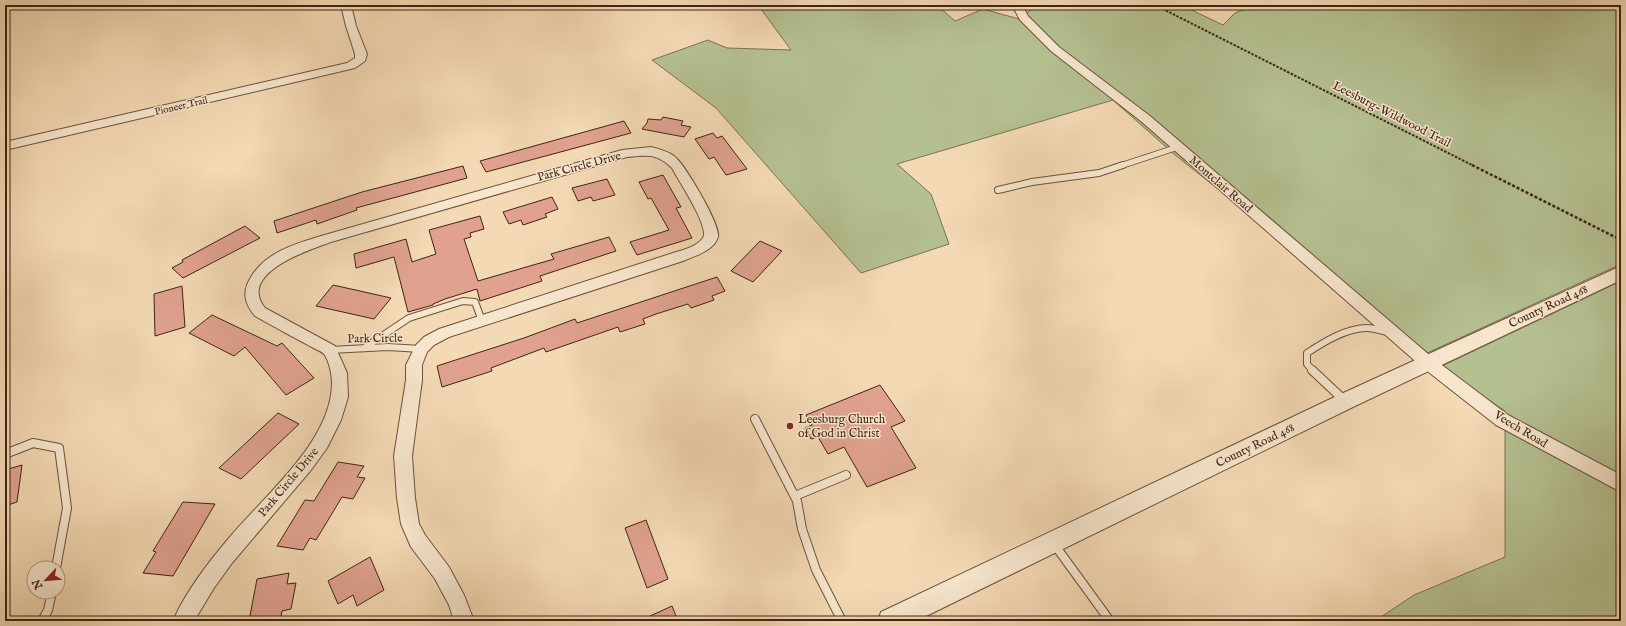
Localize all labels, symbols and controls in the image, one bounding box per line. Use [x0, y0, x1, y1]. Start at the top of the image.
street label: Leesburg-Wildwood Trail [1330, 78, 1454, 151]
street label: Pioneer Trail [154, 94, 209, 119]
street label: Park Circle Drive [536, 148, 623, 185]
street label: Montclair Road [1186, 153, 1256, 216]
street label: County Road 468 [1506, 281, 1590, 331]
street label: Park Circle [347, 331, 403, 346]
street label: Veech Road [1491, 407, 1551, 451]
place label: Leesburg Church of God in Christ [798, 412, 886, 441]
street label: County Road 468 [1213, 420, 1297, 471]
marker: Leesburg Church of God in Christ [785, 421, 795, 431]
street label: Park Circle Drive [255, 444, 322, 520]
north arrow [26, 560, 66, 600]
text: N [29, 576, 47, 592]

